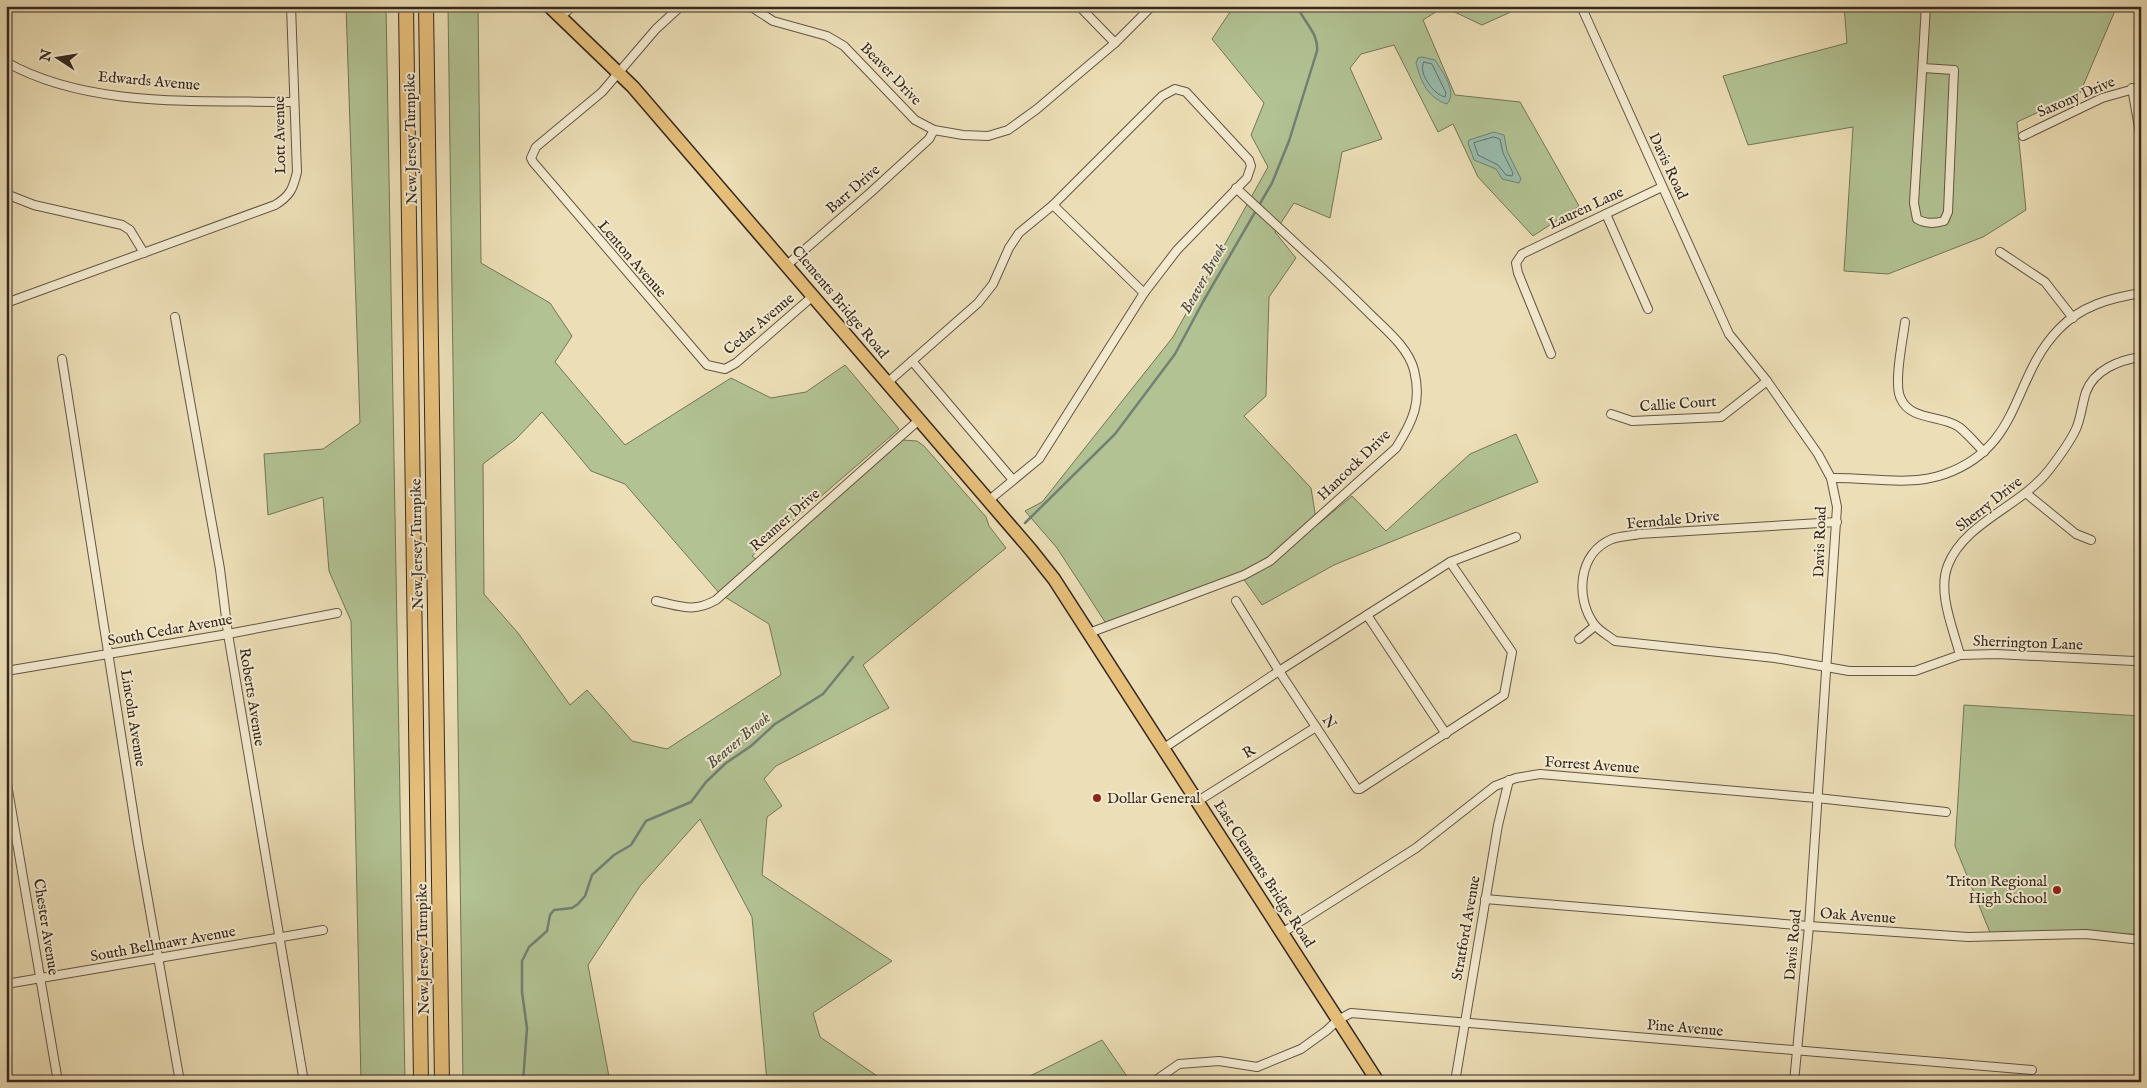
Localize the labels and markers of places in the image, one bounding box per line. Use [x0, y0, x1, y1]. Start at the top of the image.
place label: Dollar General [1107, 789, 1201, 808]
marker: Dollar General [1091, 792, 1103, 804]
place label: Triton Regional High School [1946, 872, 2048, 908]
marker: Triton Regional High School [2051, 884, 2063, 896]

